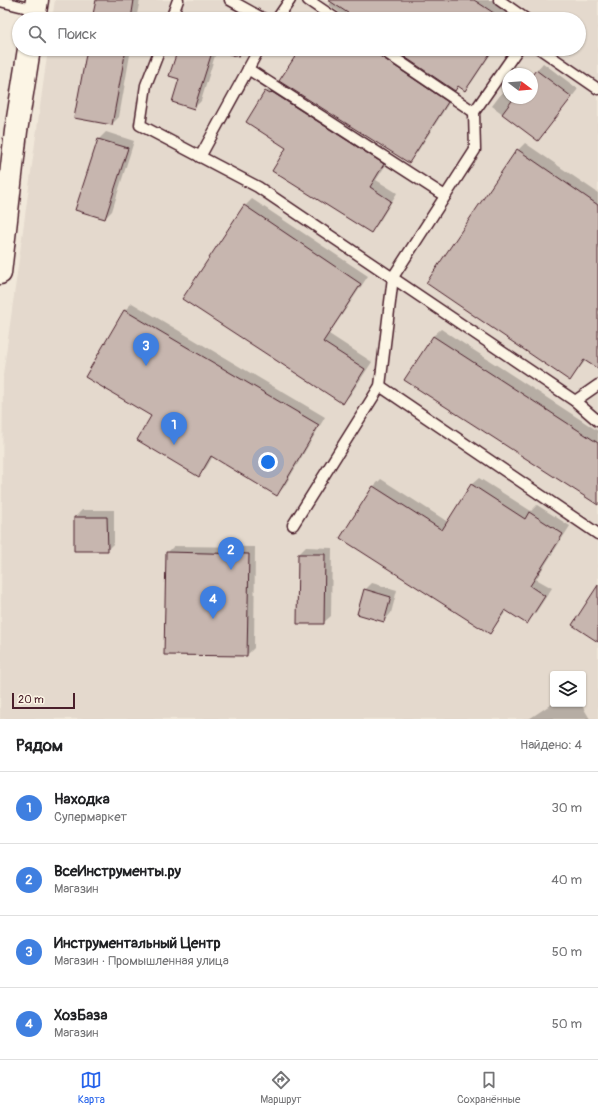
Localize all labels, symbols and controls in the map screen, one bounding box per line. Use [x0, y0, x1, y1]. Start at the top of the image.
search box [12, 12, 586, 56]
icon: search [26, 23, 48, 45]
text: Поиск [58, 25, 97, 44]
north arrow [502, 68, 538, 104]
pin: 3 [133, 333, 159, 366]
pin: 1 [161, 412, 187, 445]
your location [258, 452, 278, 472]
pin: 2 [218, 537, 244, 570]
pin: 4 [200, 586, 226, 619]
map controls [550, 671, 586, 707]
button: layers [550, 671, 586, 707]
scale bar [12, 691, 75, 710]
text: 20 m [18, 693, 44, 706]
text: Рядом [16, 735, 63, 756]
text: Найдено: 4 [520, 737, 582, 753]
text: Находка [54, 790, 110, 809]
text: 1 [26, 800, 32, 816]
text: 30 m [552, 800, 582, 816]
text: Супермаркет [54, 809, 127, 825]
text: ВсеИнструменты.ру [54, 862, 181, 881]
text: 2 [25, 872, 33, 888]
text: 40 m [551, 872, 582, 888]
text: Магазин [54, 881, 98, 897]
text: Инструментальный Центр [54, 934, 221, 953]
text: 3 [25, 944, 33, 960]
text: 50 m [552, 944, 582, 960]
text: Магазин · Промышленная улица [54, 953, 229, 969]
text: ХозБаза [54, 1006, 108, 1025]
text: 4 [25, 1016, 33, 1032]
text: 50 m [552, 1016, 582, 1032]
text: Магазин [54, 1025, 98, 1041]
tab: Карта [78, 1069, 105, 1106]
tab: Маршрут [260, 1069, 302, 1106]
tab: Сохранённые [457, 1069, 520, 1106]

